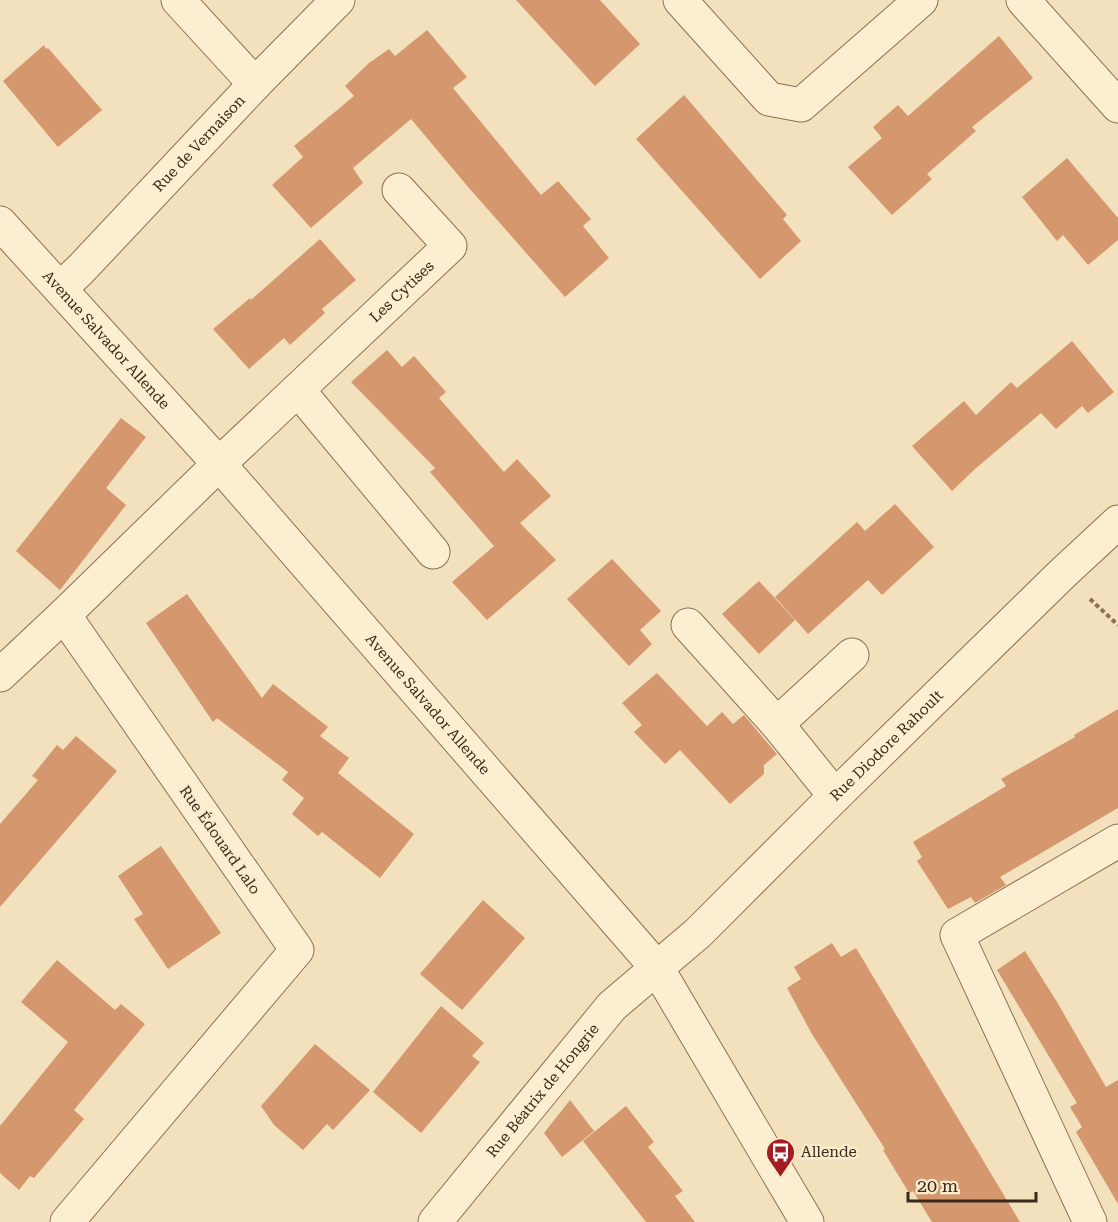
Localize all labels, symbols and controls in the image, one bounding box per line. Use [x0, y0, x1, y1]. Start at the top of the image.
street label: Rue de Vernaison [149, 91, 249, 195]
street label: Les Cytises [366, 257, 438, 326]
street label: Avenue Salvador Allende [39, 267, 174, 413]
street label: Avenue Salvador Allende [362, 630, 494, 778]
street label: Rue Diodore Rahoult [826, 686, 947, 805]
street label: Rue Édouard Lalo [176, 782, 264, 898]
street label: Rue Béatrix de Hongrie [483, 1020, 603, 1161]
bus stop icon: Allende [764, 1136, 796, 1178]
place label: Allende [801, 1143, 857, 1161]
scale bar [908, 1165, 1036, 1203]
text: 20 m [917, 1175, 958, 1196]

